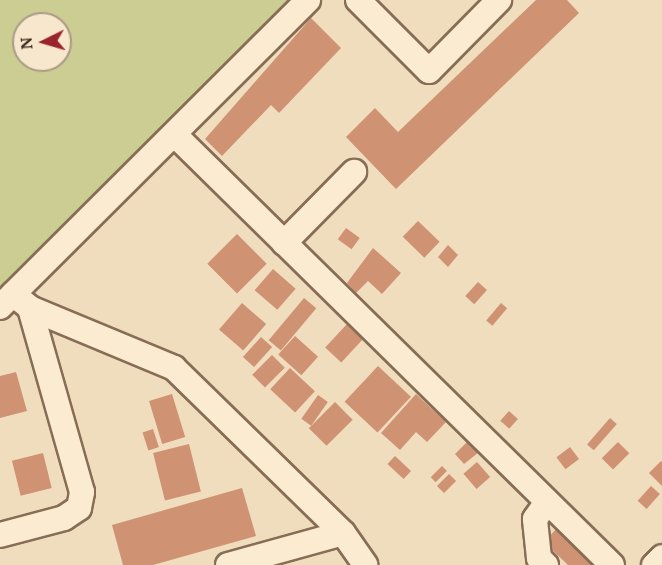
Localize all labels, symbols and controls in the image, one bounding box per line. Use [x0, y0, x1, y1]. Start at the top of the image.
north arrow [12, 12, 72, 72]
text: N [15, 36, 38, 50]

